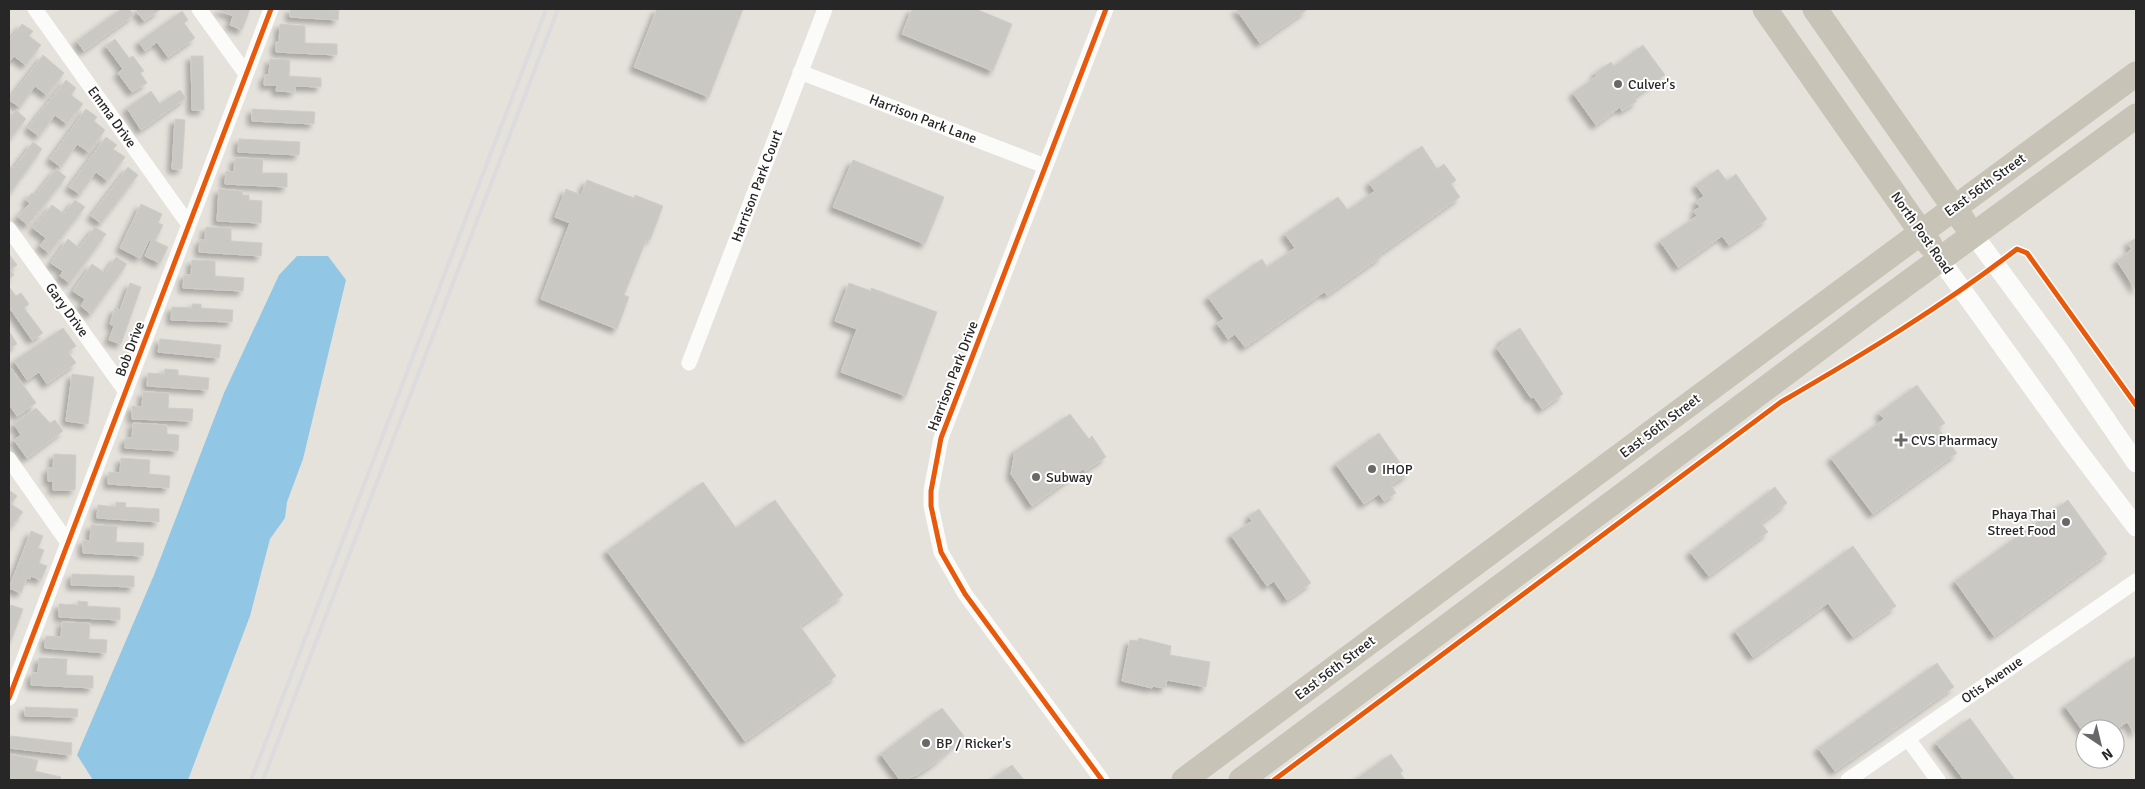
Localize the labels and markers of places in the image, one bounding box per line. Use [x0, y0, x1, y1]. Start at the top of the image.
place label: Culver's [1628, 76, 1675, 93]
marker: Culver's [1612, 78, 1624, 90]
place label: CVS Pharmacy [1911, 432, 1998, 449]
marker: CVS Pharmacy [1895, 434, 1907, 446]
place label: IHOP [1382, 461, 1413, 478]
marker: IHOP [1366, 463, 1378, 475]
place label: Subway [1046, 469, 1093, 486]
marker: Subway [1030, 471, 1042, 483]
place label: Phaya Thai Street Food [1988, 506, 2056, 539]
marker: Phaya Thai Street Food [2060, 516, 2072, 528]
place label: BP / Ricker's [936, 735, 1011, 752]
marker: BP / Ricker's [920, 737, 932, 749]

